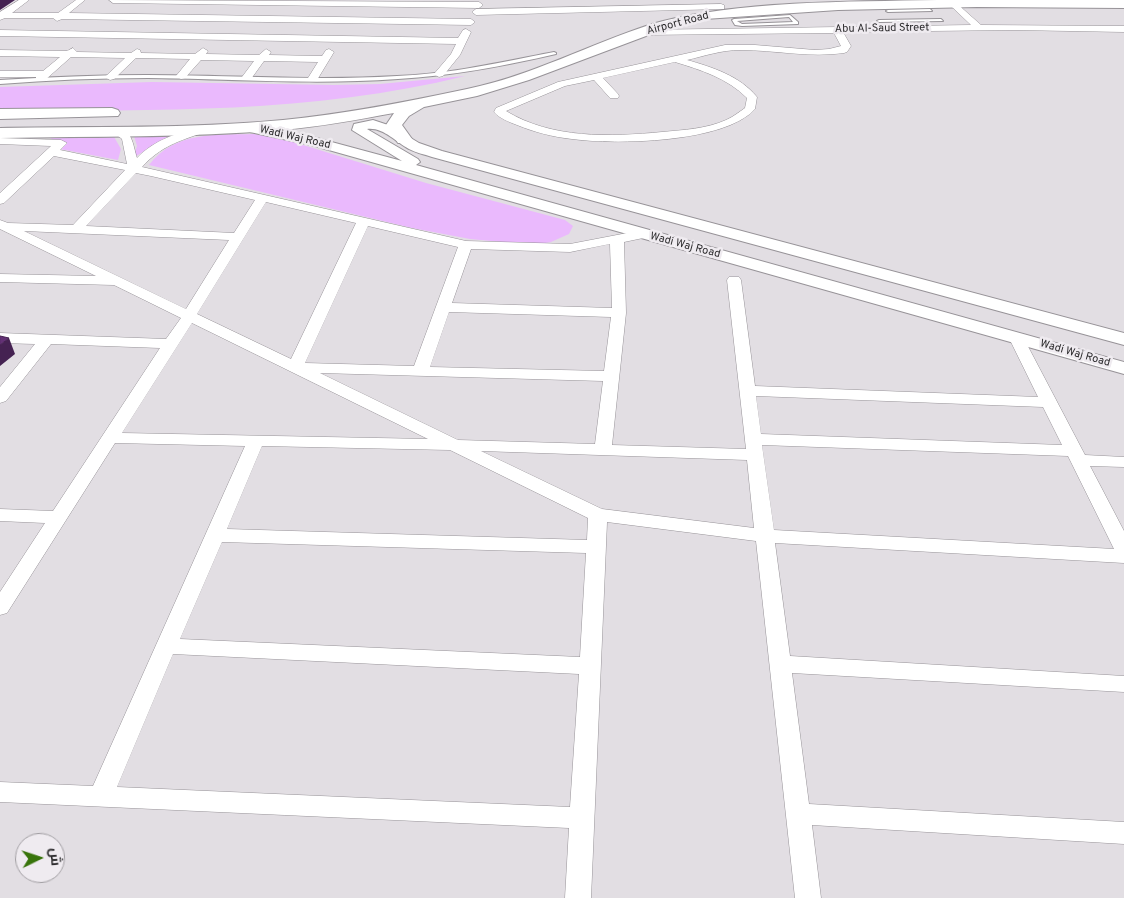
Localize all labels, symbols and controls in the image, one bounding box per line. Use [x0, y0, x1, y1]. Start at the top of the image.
street label: Airport Road [646, 9, 710, 39]
street label: Abu Al-Saud Street [835, 22, 929, 36]
street label: Wadi Waj Road [258, 123, 332, 153]
street label: Wadi Waj Road [648, 230, 722, 262]
street label: Wadi Waj Road [1038, 338, 1112, 370]
north arrow [15, 833, 65, 883]
text: ش [45, 847, 64, 867]

